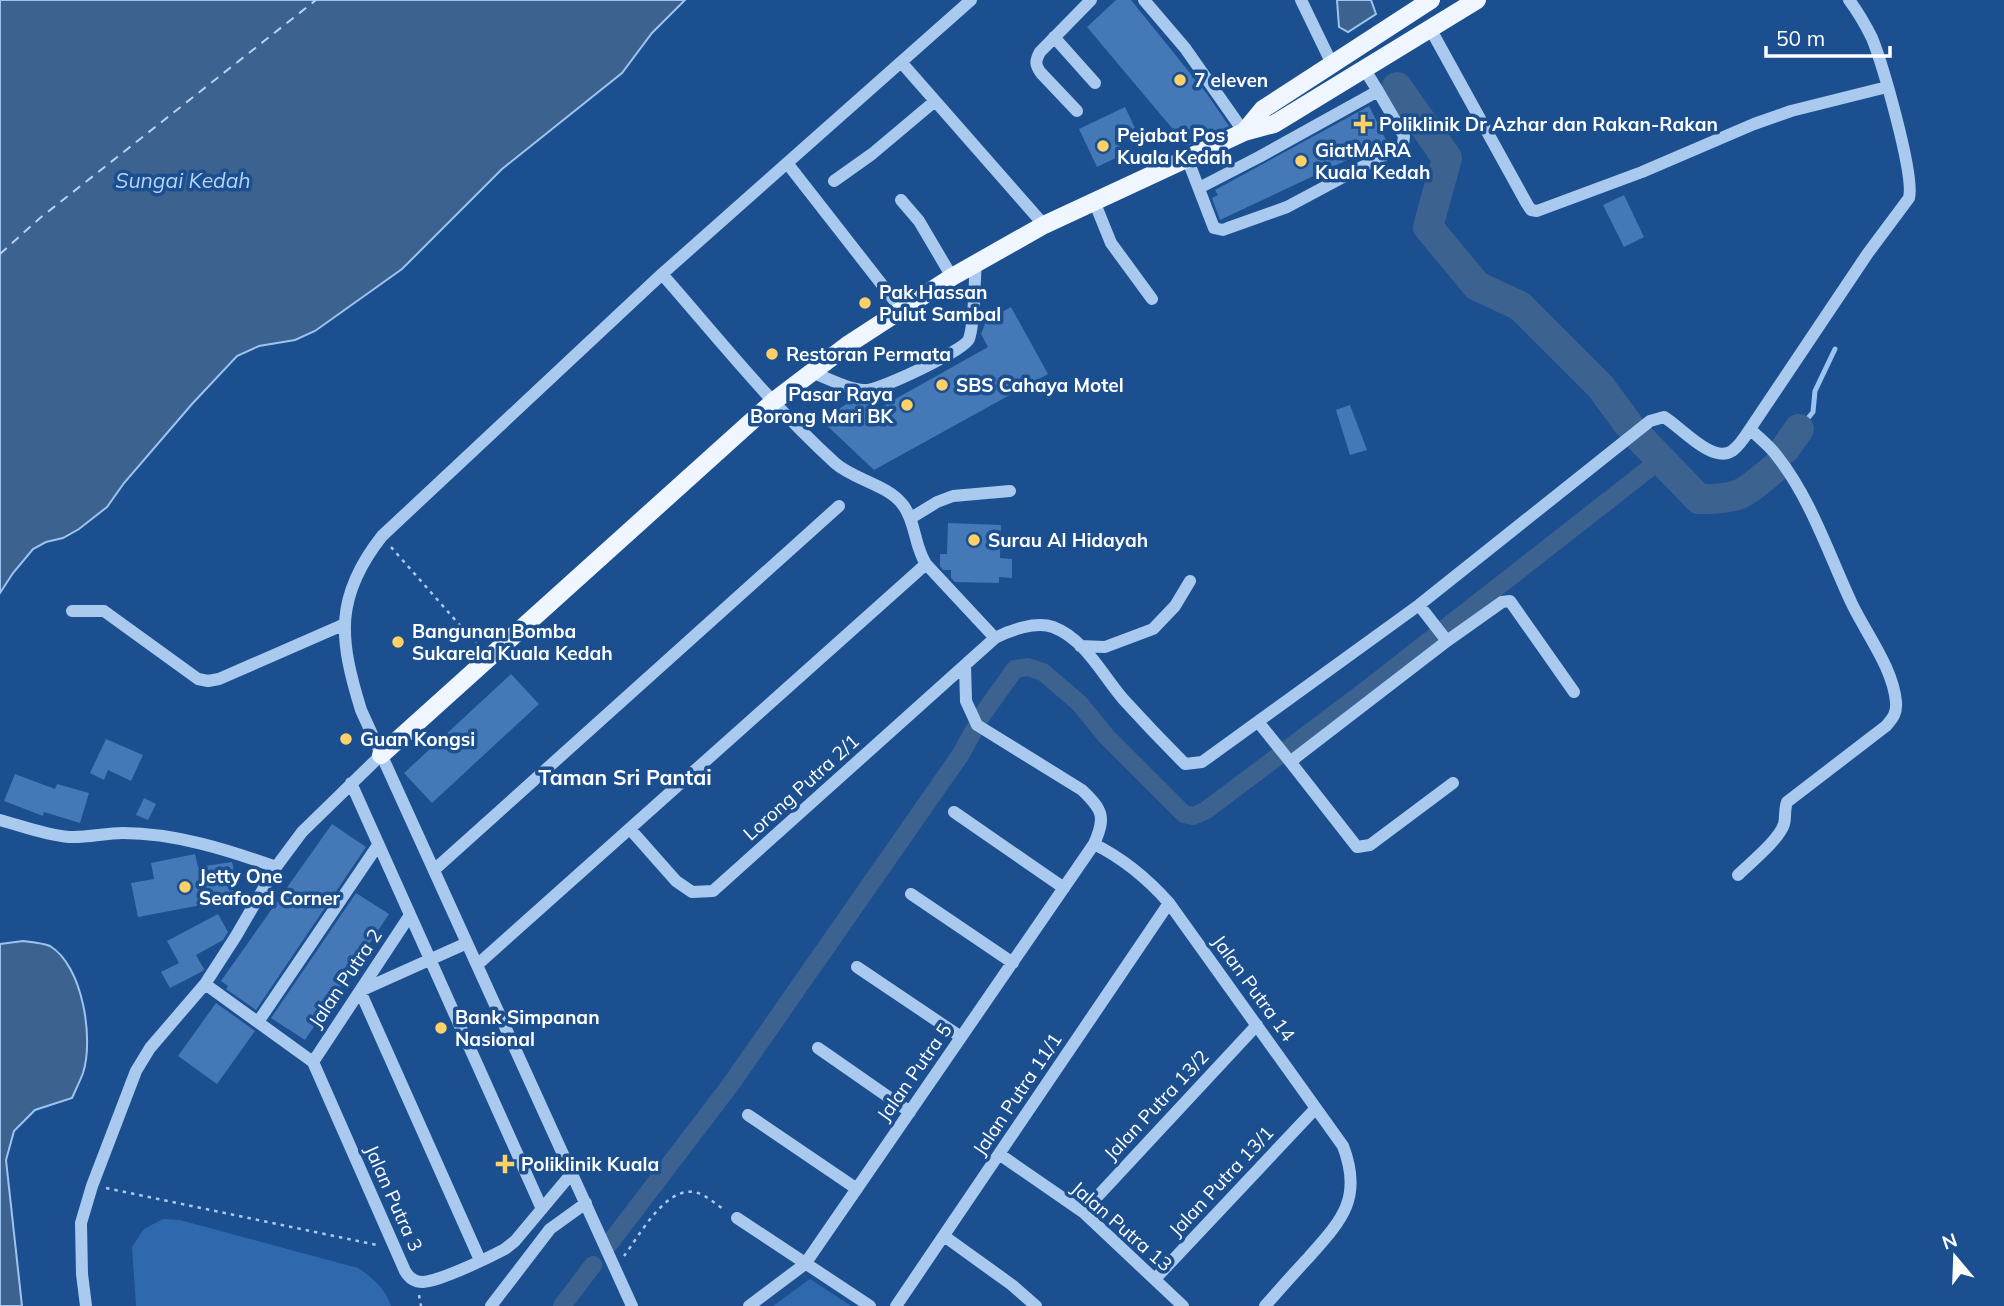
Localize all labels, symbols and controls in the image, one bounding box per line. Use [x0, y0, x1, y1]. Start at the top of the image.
scale bar [1766, 14, 1890, 58]
text: 50 m [1776, 25, 1825, 51]
place label: 7 eleven [1194, 68, 1268, 92]
marker: 7 eleven [1172, 72, 1188, 88]
place label: Poliklinik Dr Azhar dan Rakan-Rakan [1379, 112, 1718, 136]
marker: Poliklinik Dr Azhar dan Rakan-Rakan [1353, 114, 1373, 134]
place label: Pejabat Pos Kuala Kedah [1117, 123, 1232, 169]
marker: Pejabat Pos Kuala Kedah [1095, 138, 1111, 154]
place label: GiatMARA Kuala Kedah [1315, 138, 1430, 184]
marker: GiatMARA Kuala Kedah [1293, 153, 1309, 169]
water label: Sungai Kedah [115, 167, 251, 193]
place label: Pak Hassan Pulut Sambal [879, 280, 1001, 326]
marker: Pak Hassan Pulut Sambal [857, 295, 873, 311]
place label: Restoran Permata [786, 342, 951, 366]
marker: Restoran Permata [764, 346, 780, 362]
place label: SBS Cahaya Motel [956, 373, 1124, 397]
marker: SBS Cahaya Motel [934, 377, 950, 393]
place label: Pasar Raya Borong Mari BK [750, 382, 894, 428]
marker: Pasar Raya Borong Mari BK [899, 397, 915, 413]
place label: Surau Al Hidayah [988, 528, 1148, 552]
marker: Surau Al Hidayah [966, 532, 982, 548]
place label: Bangunan Bomba Sukarela Kuala Kedah [412, 619, 613, 665]
marker: Bangunan Bomba Sukarela Kuala Kedah [390, 634, 406, 650]
place label: Guan Kongsi [360, 727, 475, 751]
street label: Lorong Putra 2/1 [738, 729, 864, 845]
marker: Guan Kongsi [338, 731, 354, 747]
district label: Taman Sri Pantai [538, 764, 712, 790]
place label: Jetty One Seafood Corner [199, 864, 341, 910]
marker: Jetty One Seafood Corner [177, 879, 193, 895]
street label: Jalan Putra 2 [303, 924, 387, 1032]
street label: Jalan Putra 14 [1207, 930, 1301, 1046]
place label: Bank Simpanan Nasional [455, 1005, 600, 1051]
street label: Jalan Putra 5 [871, 1018, 957, 1126]
marker: Bank Simpanan Nasional [433, 1020, 449, 1036]
street label: Jalan Putra 11/1 [967, 1028, 1067, 1160]
street label: Jalan Putra 13/2 [1099, 1045, 1213, 1165]
street label: Jalan Putra 13/1 [1164, 1121, 1278, 1241]
street label: Jalan Putra 3 [360, 1141, 428, 1255]
place label: Poliklinik Kuala [521, 1152, 659, 1176]
marker: Poliklinik Kuala [495, 1154, 515, 1174]
street label: Jalan Putra 13 [1067, 1176, 1177, 1276]
north arrow [1920, 1222, 1990, 1292]
text: N [1939, 1227, 1960, 1255]

